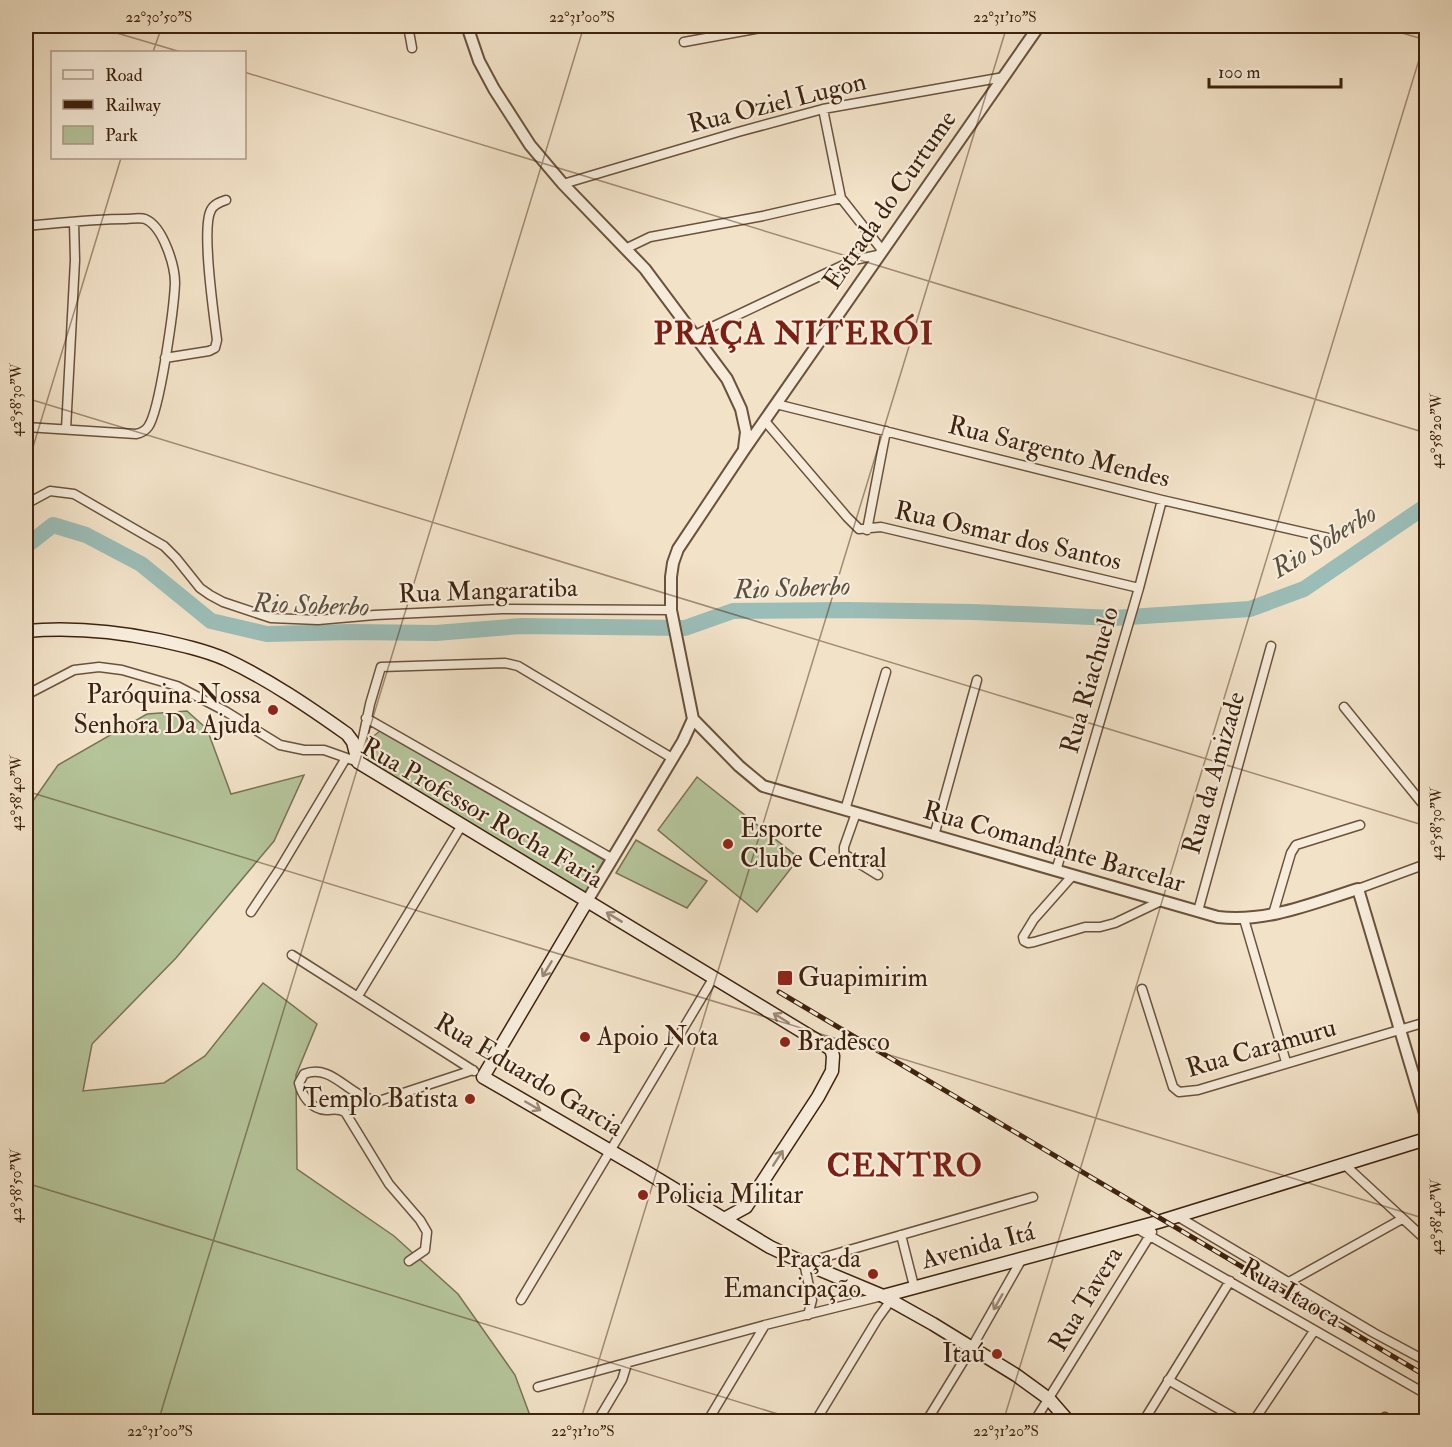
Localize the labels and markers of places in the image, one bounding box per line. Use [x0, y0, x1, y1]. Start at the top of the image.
place label: Paróquina Nossa Senhora Da Ajuda [73, 679, 261, 741]
marker: Paróquina Nossa Senhora Da Ajuda [266, 703, 280, 717]
place label: Esporte Clube Central [740, 813, 887, 875]
marker: Esporte Clube Central [721, 837, 735, 851]
place label: Guapimirim [798, 962, 928, 995]
marker: Guapimirim [776, 969, 794, 987]
place label: Apoio Nota [596, 1021, 718, 1054]
place label: Bradesco [797, 1026, 890, 1058]
marker: Apoio Nota [578, 1030, 592, 1044]
marker: Bradesco [778, 1035, 792, 1049]
place label: Templo Batista [302, 1083, 458, 1116]
marker: Templo Batista [463, 1092, 477, 1106]
place label: Policia Militar [655, 1179, 803, 1211]
marker: Policia Militar [636, 1188, 650, 1202]
place label: Praça da Emancipação [723, 1243, 861, 1306]
marker: Praça da Emancipação [866, 1267, 880, 1281]
place label: Itaú [942, 1338, 985, 1370]
marker: Itaú [990, 1347, 1004, 1361]

